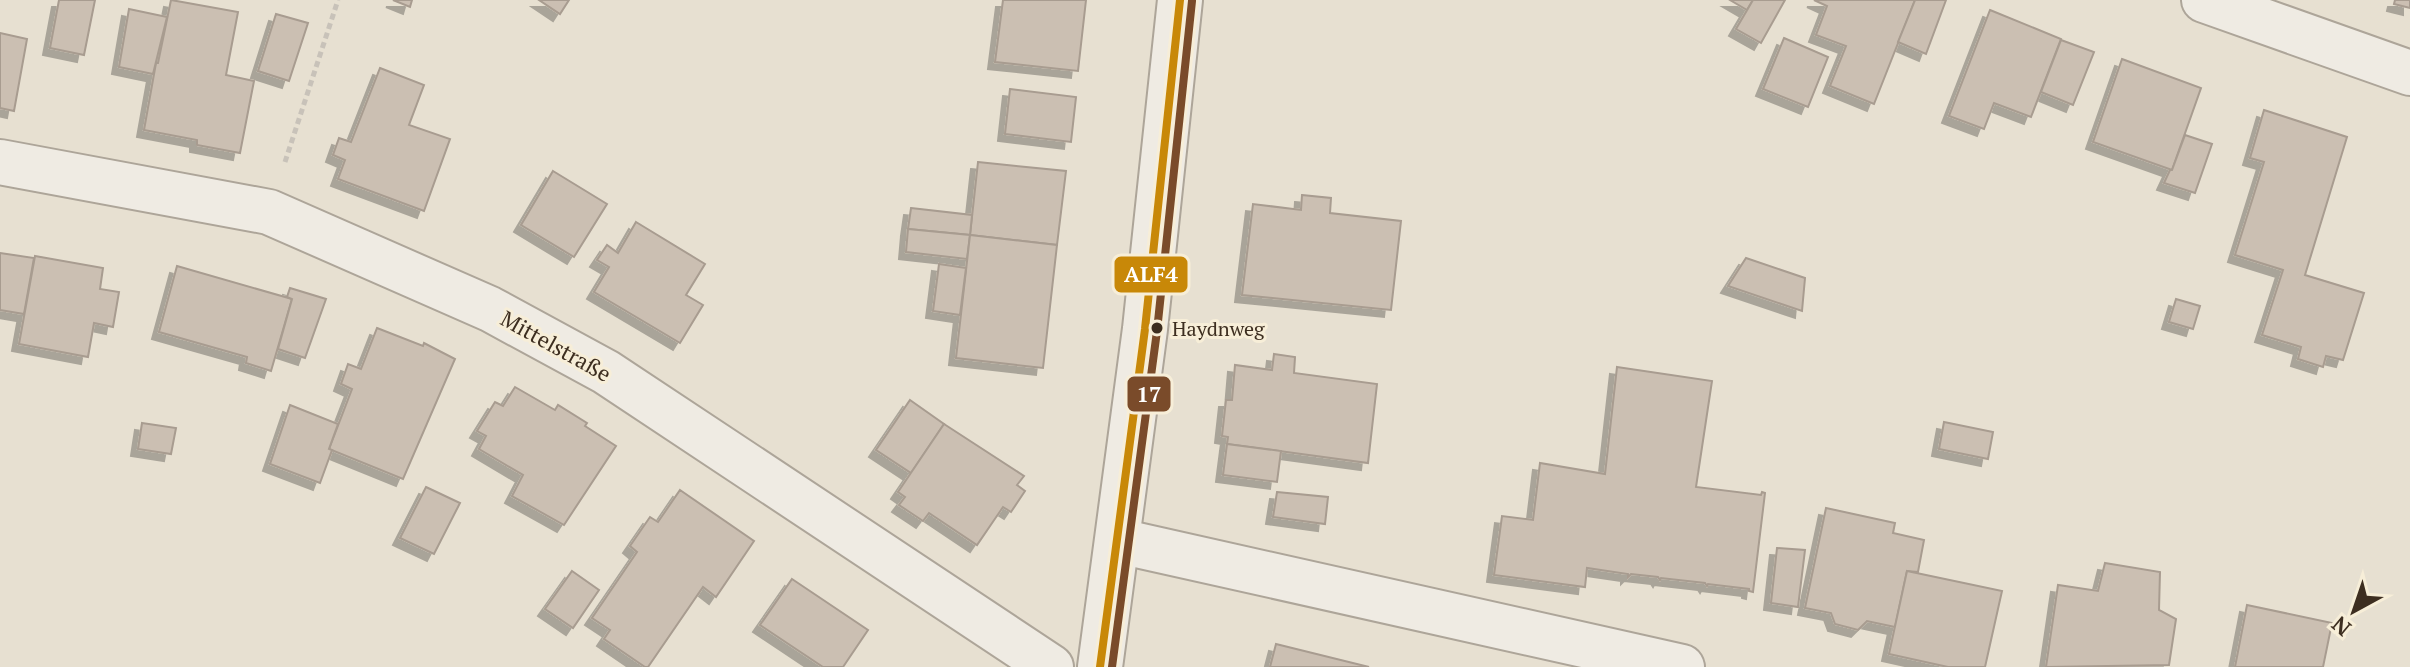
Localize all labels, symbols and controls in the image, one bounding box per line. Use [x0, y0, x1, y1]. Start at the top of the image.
line badge: ALF4 [1113, 255, 1189, 294]
text: ALF4 [1124, 259, 1179, 288]
street label: Mittelstraße [496, 303, 617, 388]
place label: Haydnweg [1172, 315, 1265, 342]
marker: Haydnweg [1149, 320, 1165, 336]
line badge: 17 [1126, 375, 1172, 413]
text: 17 [1137, 379, 1161, 408]
north arrow [2314, 571, 2394, 651]
text: N [2325, 610, 2357, 643]

